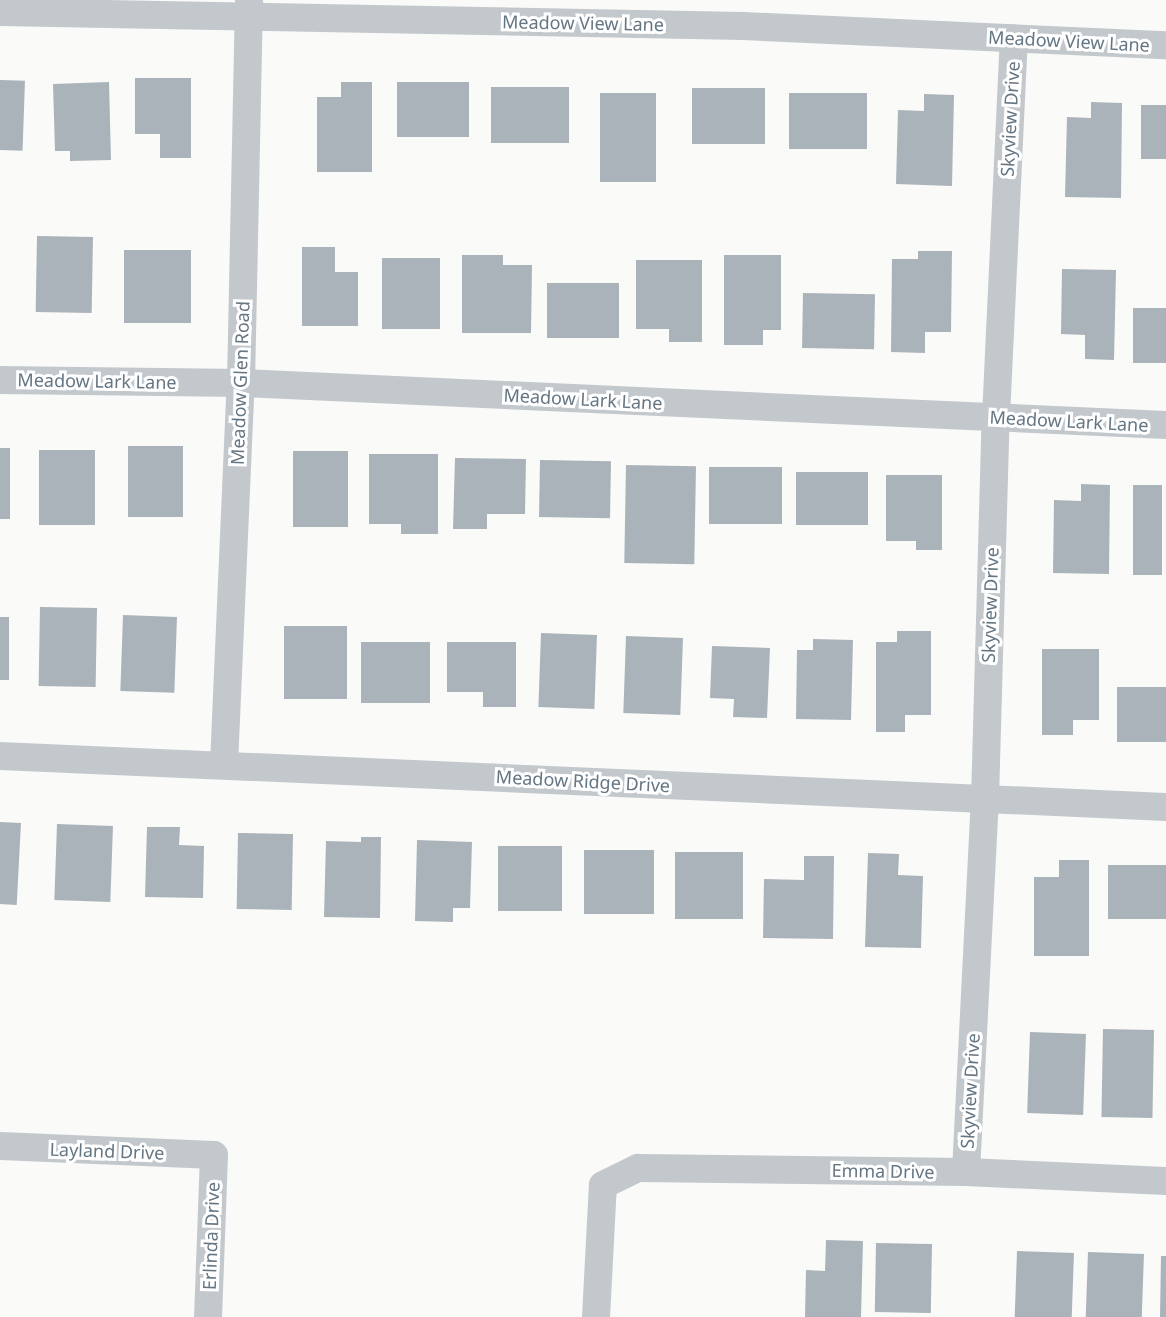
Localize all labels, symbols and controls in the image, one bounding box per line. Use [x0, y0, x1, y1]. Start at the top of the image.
street label: Meadow View Lane [502, 11, 664, 35]
street label: Meadow View Lane [988, 26, 1150, 56]
street label: Skyview Drive [996, 61, 1024, 177]
street label: Meadow Glen Road [226, 301, 254, 465]
street label: Meadow Lark Lane [17, 369, 177, 393]
street label: Meadow Lark Lane [503, 384, 663, 414]
street label: Meadow Lark Lane [989, 406, 1149, 436]
street label: Skyview Drive [977, 547, 1003, 663]
street label: Meadow Ridge Drive [495, 766, 671, 796]
street label: Skyview Drive [956, 1033, 984, 1149]
street label: Layland Drive [49, 1138, 165, 1164]
street label: Emma Drive [831, 1159, 935, 1183]
street label: Erlinda Drive [198, 1182, 224, 1290]

